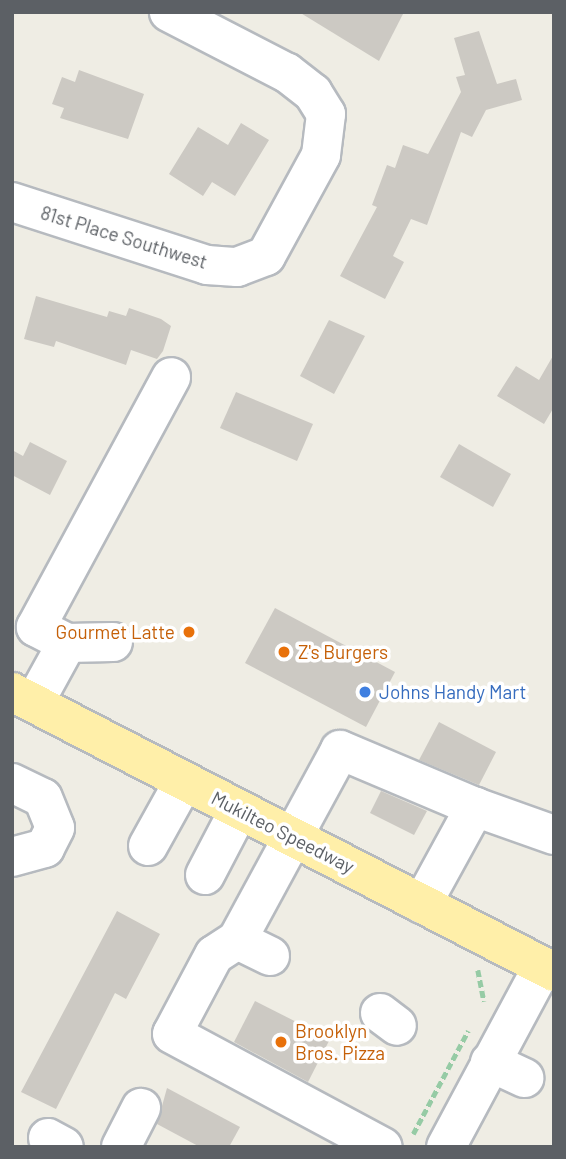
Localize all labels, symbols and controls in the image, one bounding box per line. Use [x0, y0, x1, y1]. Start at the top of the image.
street label: 81st Place Southwest [38, 201, 210, 273]
place label: Gourmet Latte [56, 621, 175, 643]
marker: Gourmet Latte [181, 624, 197, 640]
place label: Z's Burgers [298, 641, 388, 663]
marker: Z's Burgers [276, 644, 292, 660]
place label: Johns Handy Mart [379, 681, 526, 703]
marker: Johns Handy Mart [357, 684, 373, 700]
street label: Mukilteo Speedway [208, 786, 358, 878]
place label: Brooklyn Bros. Pizza [295, 1020, 385, 1064]
marker: Brooklyn Bros. Pizza [273, 1034, 289, 1050]

